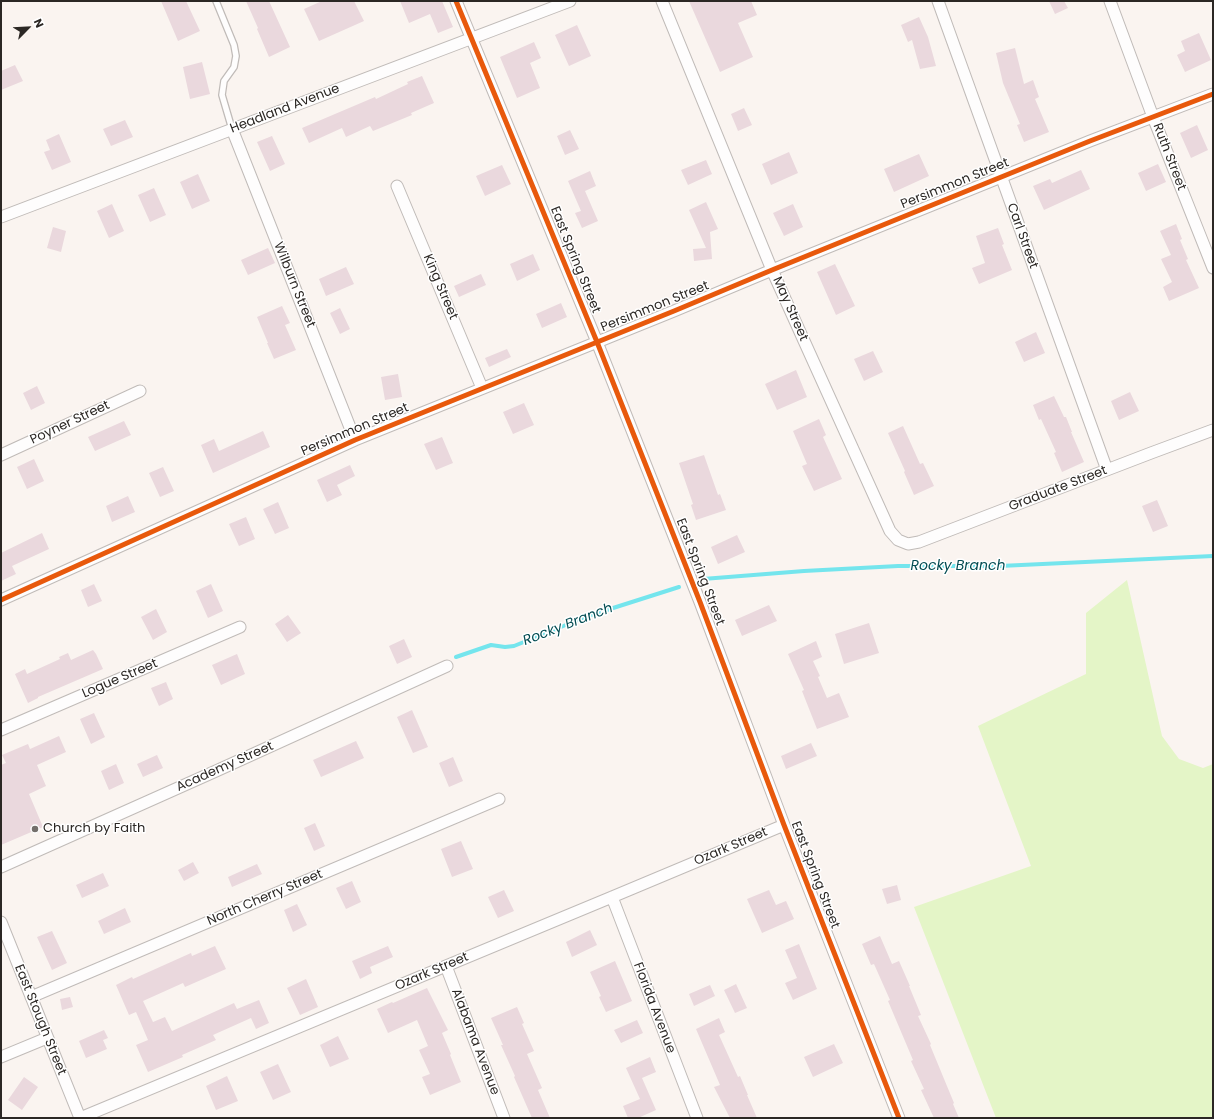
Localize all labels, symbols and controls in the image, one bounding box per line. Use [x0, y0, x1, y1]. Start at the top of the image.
north arrow [8, 8, 48, 48]
text: N [30, 16, 48, 30]
street label: Headland Avenue [228, 81, 342, 137]
street label: Ruth Street [1149, 121, 1189, 193]
street label: Persimmon Street [899, 155, 1011, 213]
street label: Carl Street [1003, 201, 1041, 271]
street label: East Spring Street [546, 204, 604, 316]
street label: Wilburn Street [270, 240, 318, 330]
street label: King Street [419, 252, 461, 322]
street label: May Street [769, 274, 811, 344]
street label: Persimmon Street [599, 278, 711, 336]
street label: Poyner Street [28, 398, 112, 448]
street label: Persimmon Street [299, 400, 411, 460]
street label: Graduate Street [1007, 463, 1109, 515]
street label: East Spring Street [672, 516, 728, 628]
water label: Rocky Branch [911, 558, 1005, 574]
water label: Rocky Branch [521, 600, 615, 650]
street label: Logue Street [80, 656, 160, 702]
street label: Academy Street [174, 739, 276, 795]
street label: East Spring Street [787, 819, 843, 931]
place label: Church by Faith [43, 821, 145, 837]
marker: Church by Faith [30, 824, 40, 834]
street label: Ozark Street [692, 825, 770, 869]
street label: North Cherry Street [205, 867, 325, 929]
street label: Ozark Street [393, 950, 471, 994]
street label: Florida Avenue [630, 960, 678, 1056]
street label: East Stough Street [11, 962, 69, 1078]
street label: Alabama Avenue [448, 987, 502, 1097]

